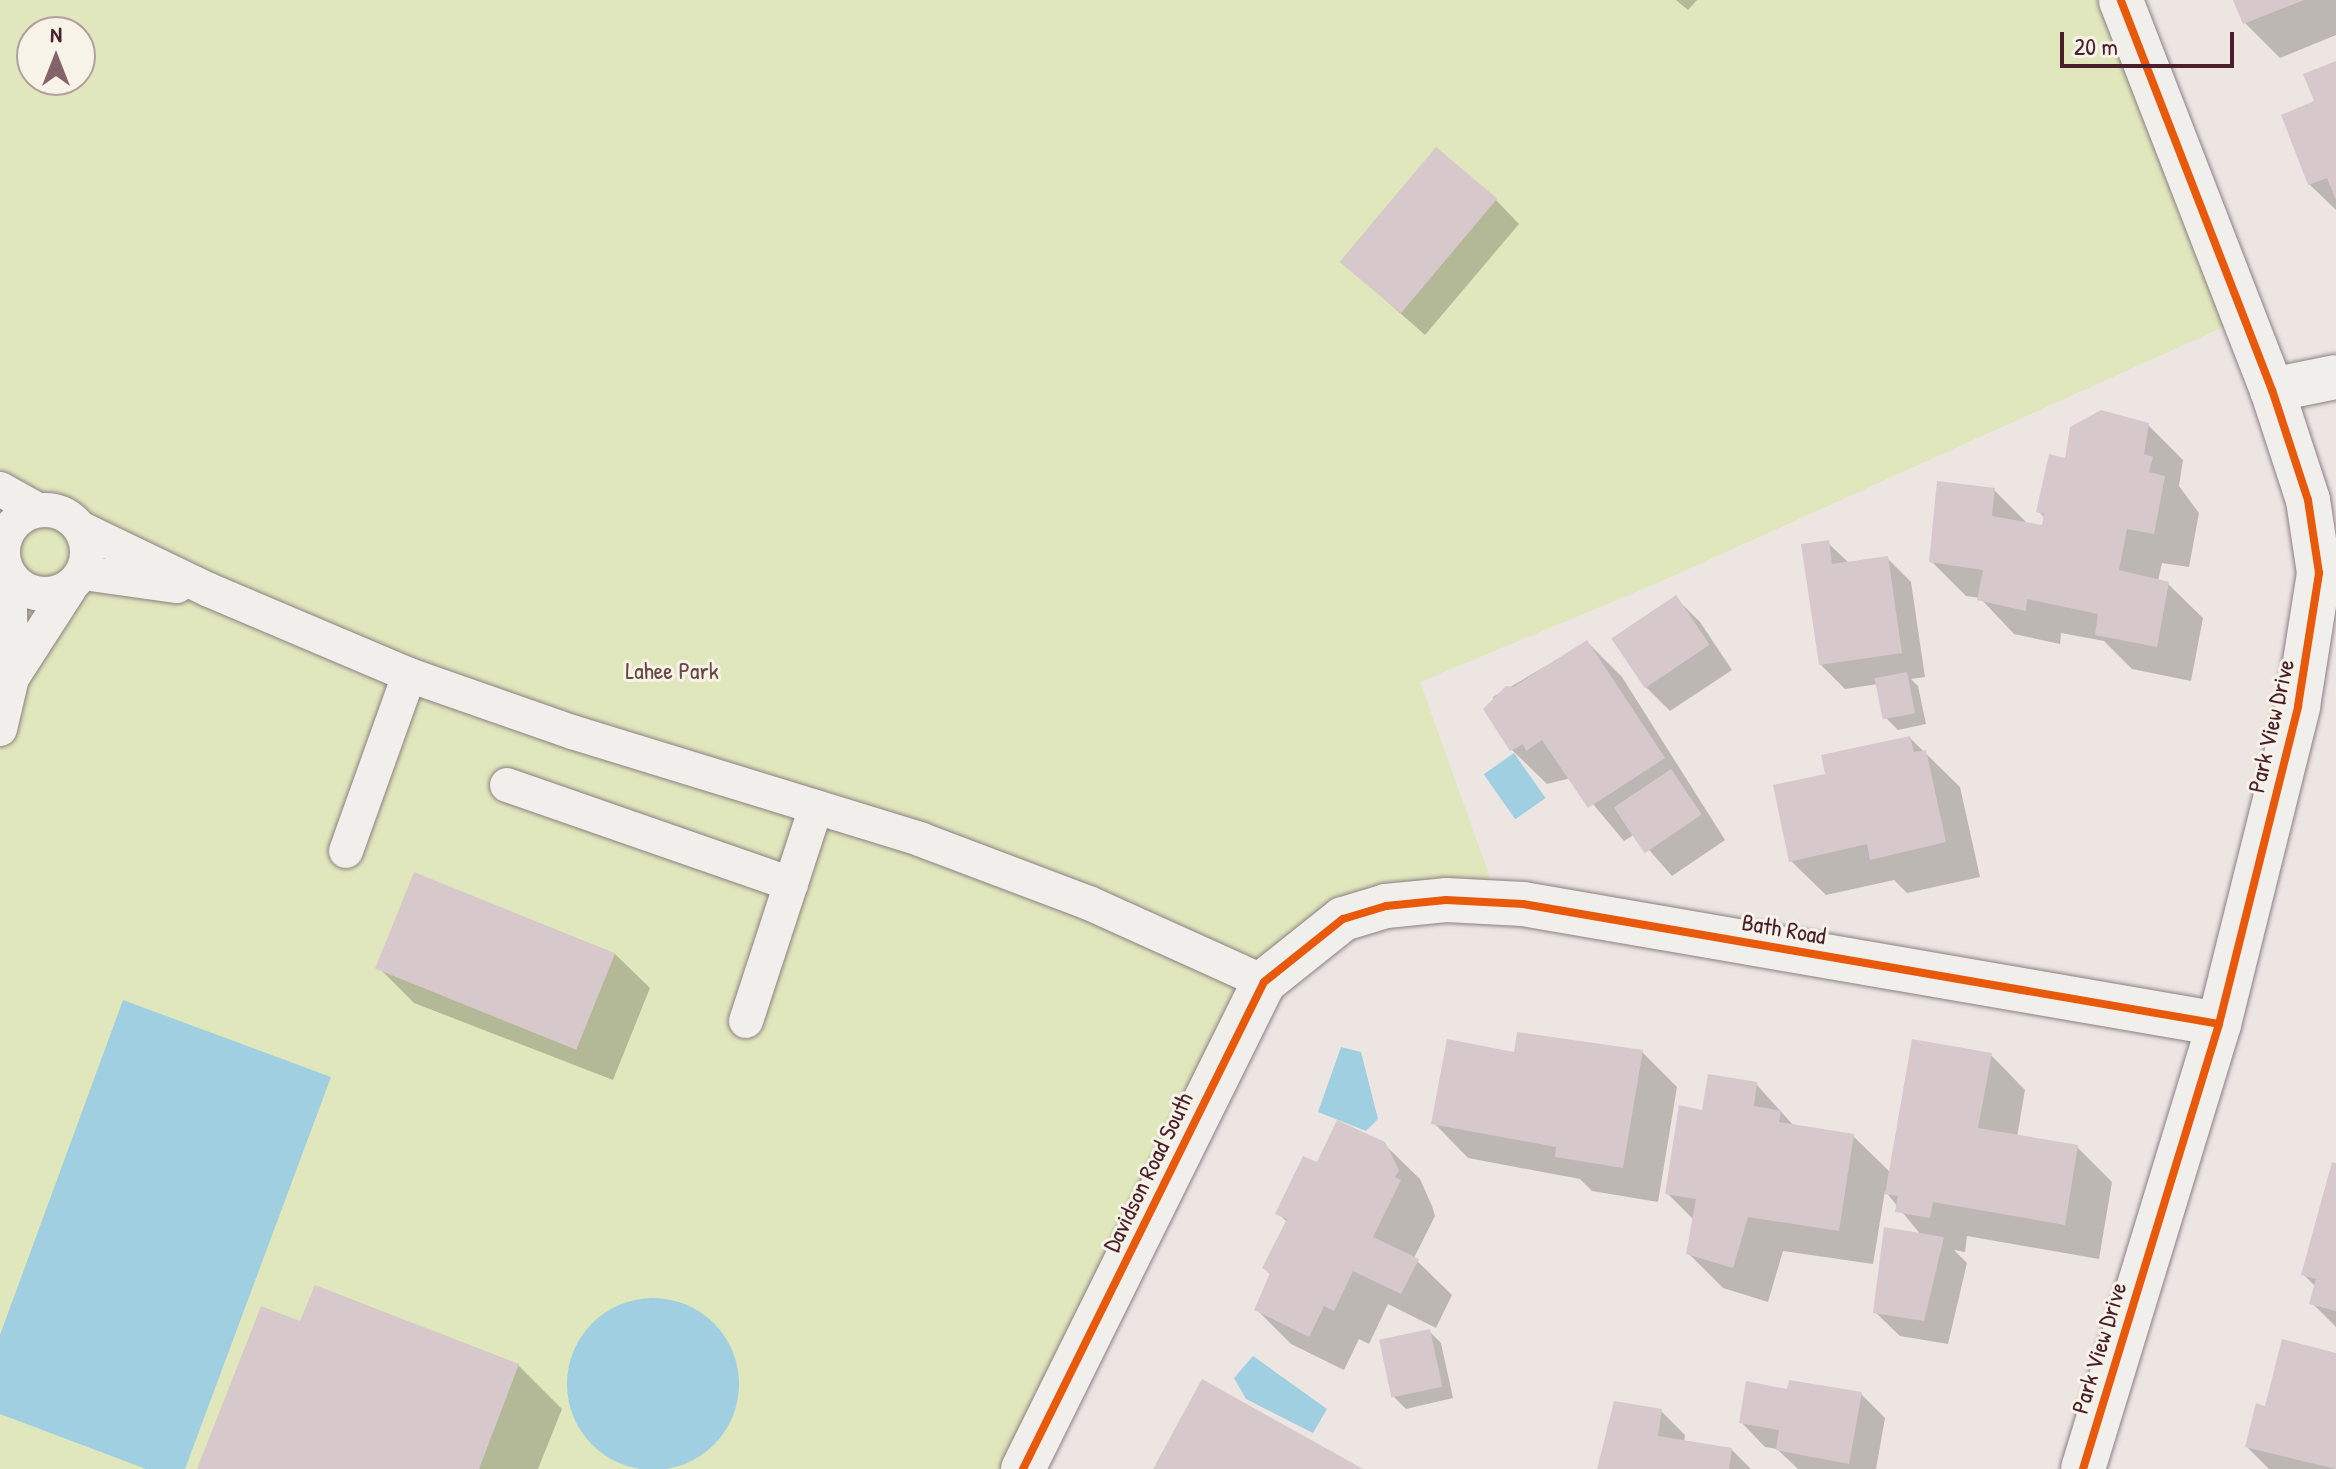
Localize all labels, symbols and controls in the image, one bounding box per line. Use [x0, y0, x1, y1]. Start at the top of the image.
north arrow [16, 16, 96, 96]
scale bar [2064, 16, 2238, 66]
text: N [50, 19, 62, 49]
text: 20 m [2074, 30, 2118, 62]
park label: Lahee Park [625, 657, 719, 685]
street label: Park View Drive [2242, 657, 2300, 795]
street label: Bath Road [1740, 907, 1828, 951]
street label: Davidson Road South [1097, 1088, 1199, 1256]
street label: Park View Drive [2065, 1279, 2133, 1417]

